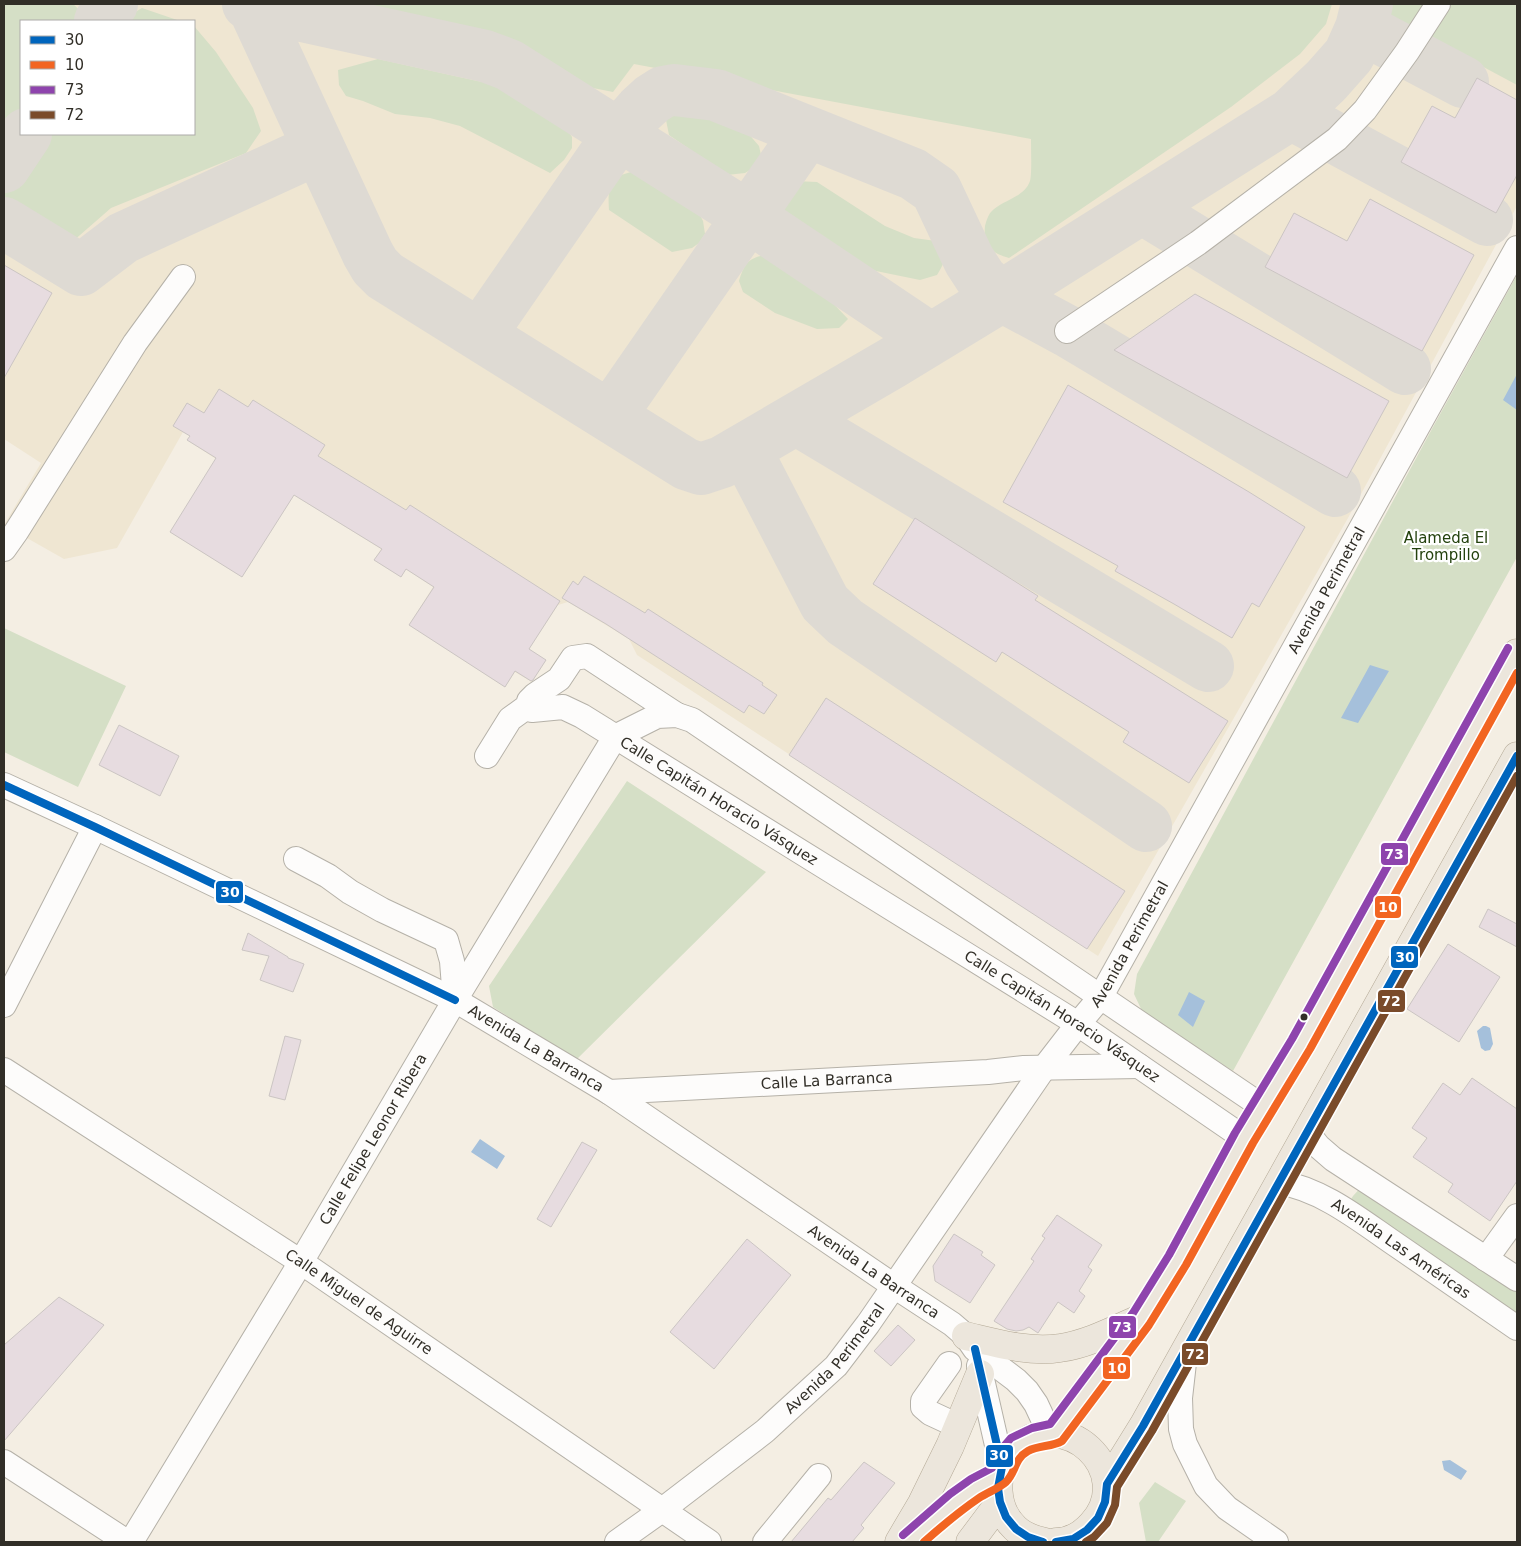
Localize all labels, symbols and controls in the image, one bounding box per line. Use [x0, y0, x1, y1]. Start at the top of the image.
legend [20, 20, 195, 135]
text: 30 [65, 31, 84, 49]
text: 10 [65, 56, 84, 74]
text: 73 [65, 81, 84, 99]
text: 72 [65, 106, 84, 124]
street label: Avenida Perimetral [1284, 524, 1369, 657]
park label: Alameda El Trompillo [1404, 529, 1488, 564]
street label: Calle Capitán Horacio Vásquez [617, 733, 821, 869]
line badge: 73 [1380, 842, 1409, 866]
text: 73 [1384, 846, 1404, 862]
street label: Avenida Perimetral [1087, 878, 1172, 1011]
line badge: 30 [215, 880, 244, 904]
text: 30 [220, 884, 240, 900]
line badge: 10 [1374, 895, 1402, 919]
text: 10 [1378, 899, 1398, 915]
line badge: 30 [1390, 945, 1419, 969]
street label: Calle Capitán Horacio Vásquez [961, 947, 1163, 1086]
text: 30 [1395, 949, 1415, 965]
line badge: 72 [1377, 989, 1406, 1013]
text: 72 [1381, 993, 1401, 1009]
street label: Avenida La Barranca [465, 1001, 607, 1096]
unlabelled marker [1299, 1012, 1309, 1022]
street label: Calle Felipe Leonor Ribera [316, 1050, 431, 1228]
street label: Calle La Barranca [760, 1068, 893, 1093]
street label: Avenida Las Américas [1328, 1195, 1474, 1302]
street label: Avenida La Barranca [804, 1221, 943, 1322]
street label: Calle Miguel de Aguirre [282, 1245, 436, 1359]
street label: Avenida Perimetral [781, 1300, 888, 1417]
line badge: 73 [1108, 1315, 1137, 1339]
text: 73 [1112, 1319, 1132, 1335]
line badge: 72 [1181, 1342, 1209, 1366]
text: 72 [1185, 1346, 1205, 1362]
line badge: 10 [1102, 1356, 1131, 1380]
text: 10 [1107, 1360, 1127, 1376]
line badge: 30 [985, 1444, 1014, 1468]
text: 30 [989, 1447, 1009, 1463]

